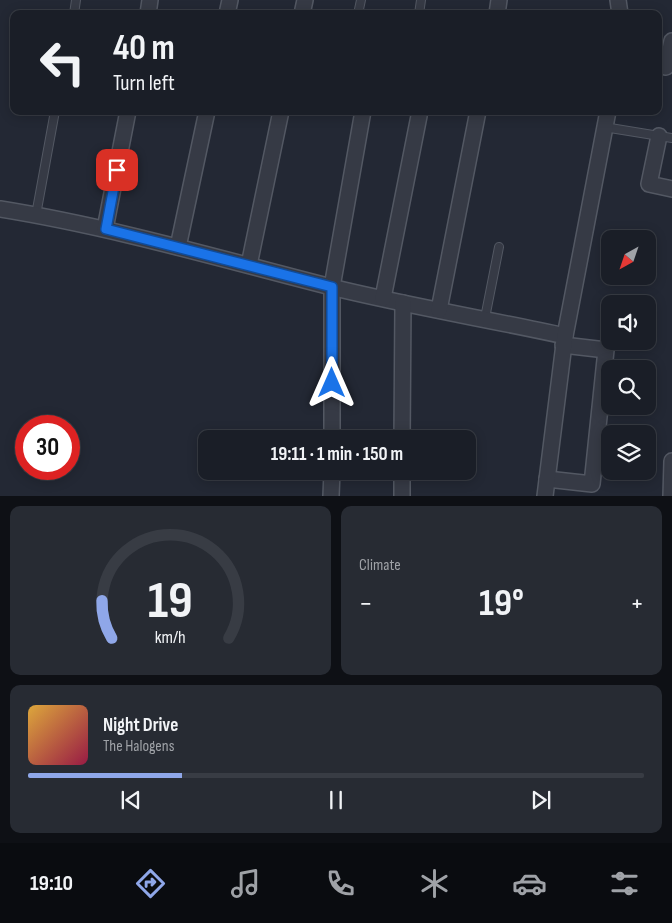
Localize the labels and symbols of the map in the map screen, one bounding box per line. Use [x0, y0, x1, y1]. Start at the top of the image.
pin [96, 149, 138, 191]
north arrow [601, 230, 656, 285]
position arrow [305, 356, 357, 408]
speed limit sign: 30 [15, 415, 80, 480]

